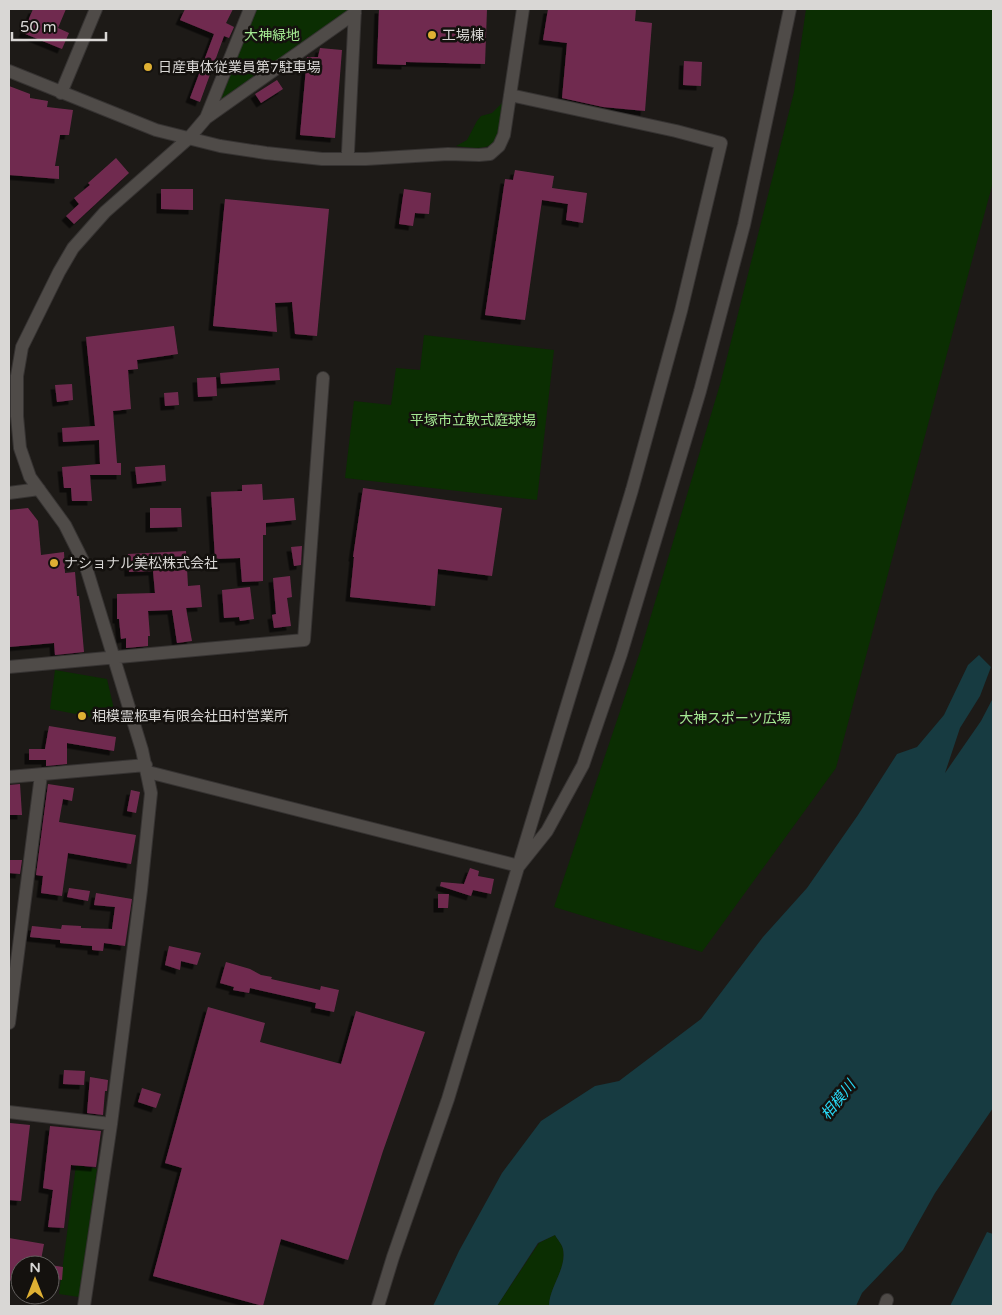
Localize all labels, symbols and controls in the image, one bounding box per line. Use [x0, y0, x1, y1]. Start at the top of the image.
scale bar [12, 10, 106, 42]
text: 50 m [20, 18, 57, 36]
park label: 大神緑地 [244, 27, 300, 44]
place label: 工場棟 [442, 27, 484, 44]
marker: 工場棟 [426, 29, 438, 41]
place label: 日産車体従業員第7駐車場 [158, 59, 321, 76]
marker: 日産車体従業員第7駐車場 [142, 61, 154, 73]
park label: 平塚市立軟式庭球場 [410, 412, 536, 429]
place label: ナショナル美松株式会社 [64, 555, 218, 572]
marker: ナショナル美松株式会社 [48, 557, 60, 569]
place label: 相模霊柩車有限会社田村営業所 [92, 708, 288, 725]
marker: 相模霊柩車有限会社田村営業所 [76, 710, 88, 722]
park label: 大神スポーツ広場 [679, 710, 791, 727]
water label: 相模川 [817, 1075, 860, 1123]
north arrow [10, 1255, 60, 1305]
text: N [29, 1259, 41, 1276]

